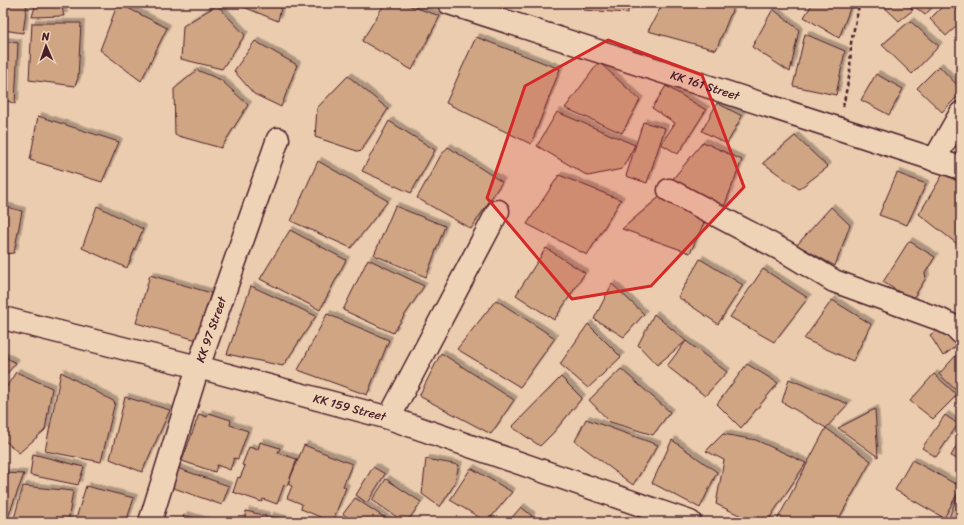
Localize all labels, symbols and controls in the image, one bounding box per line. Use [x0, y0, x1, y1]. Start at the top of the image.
north arrow [26, 26, 66, 66]
text: N [41, 27, 50, 46]
street label: KK 161 Street [668, 64, 744, 107]
street label: KK 97 Street [189, 292, 233, 366]
street label: KK 159 Street [311, 387, 390, 428]

